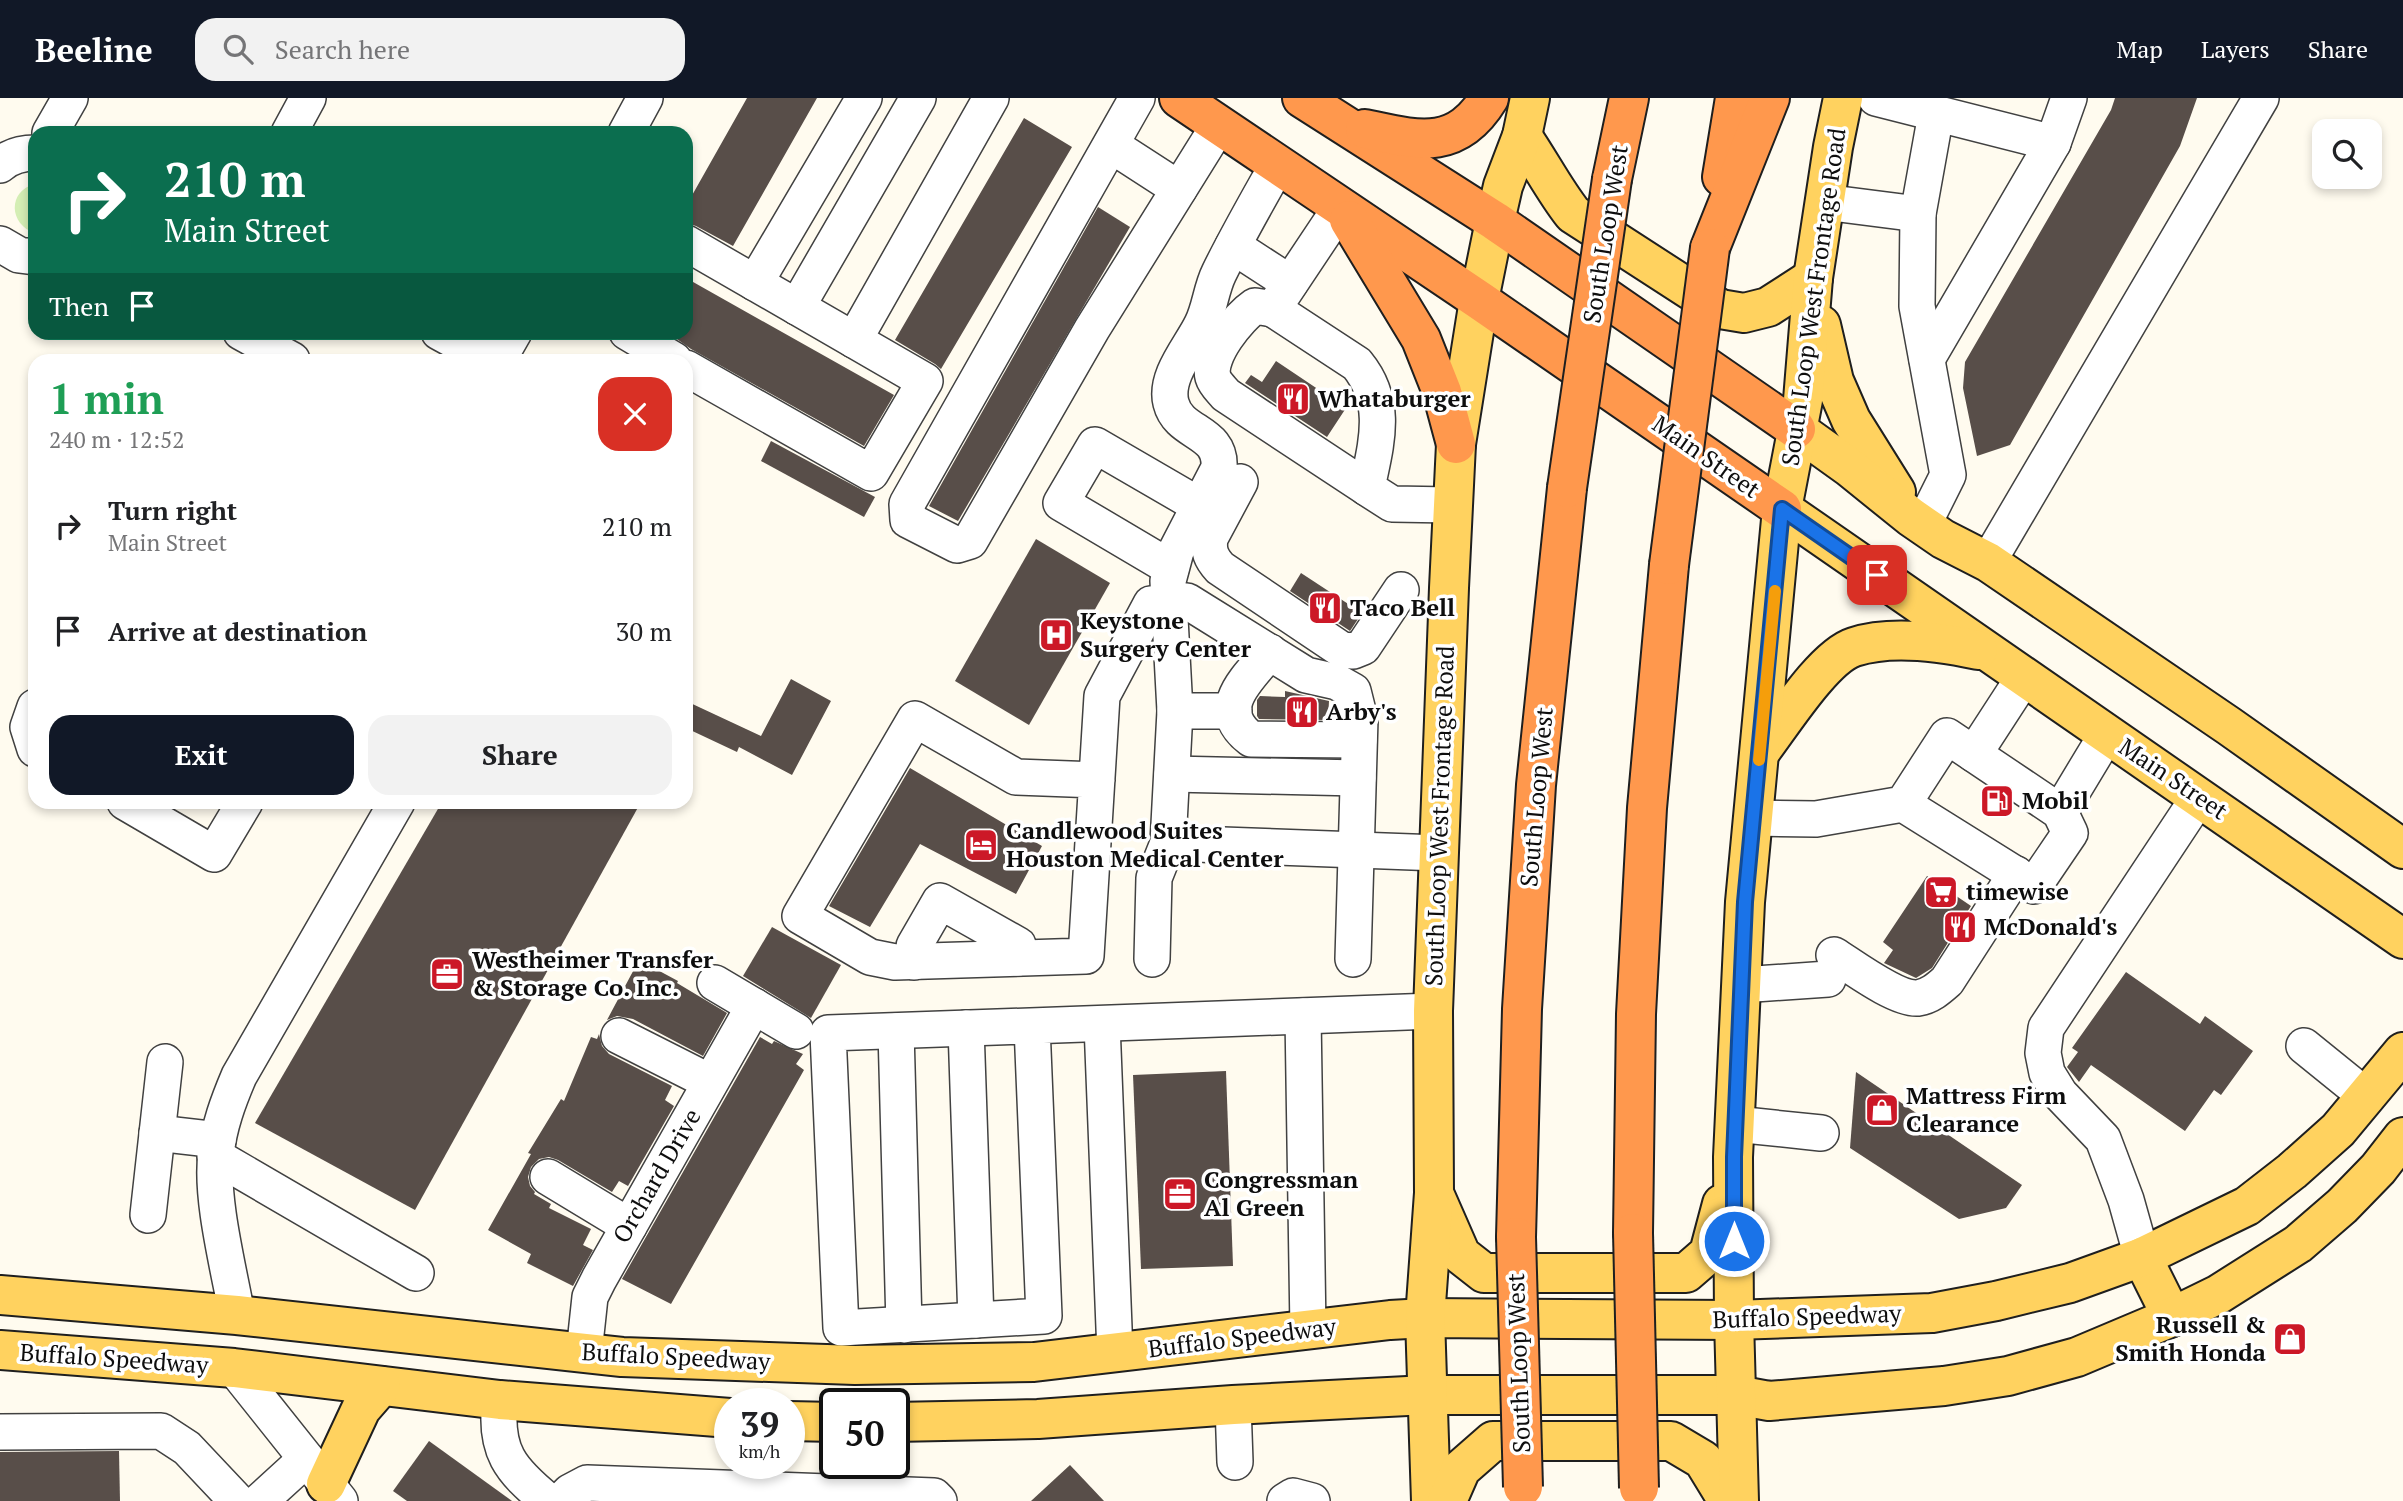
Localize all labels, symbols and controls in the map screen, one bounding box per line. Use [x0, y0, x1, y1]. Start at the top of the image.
search box [195, 18, 685, 81]
text: Beeline [35, 28, 153, 71]
icon: search [219, 30, 257, 68]
text: Search here [275, 32, 410, 66]
text: Map [2116, 33, 2163, 65]
text: Layers [2201, 33, 2270, 65]
text: Share [2308, 33, 2368, 65]
map controls [2312, 119, 2382, 189]
button: search [2312, 119, 2382, 189]
street label: South Loop West Frontage Road [1773, 126, 1853, 468]
street label: South Loop West [1575, 142, 1635, 325]
text: 210 m [164, 146, 306, 211]
icon: right [49, 154, 140, 245]
text: Main Street [164, 209, 330, 251]
icon: arrive [123, 287, 161, 325]
text: Then [49, 289, 109, 323]
text: 1 min [49, 370, 164, 426]
button: close [598, 377, 672, 451]
restaurant icon: Whataburger [1274, 380, 1312, 418]
place label: Whataburger [1318, 382, 1471, 414]
street label: Main Street [1646, 407, 1767, 505]
text: 240 m · 12:52 [49, 424, 184, 455]
text: Turn right [108, 493, 237, 527]
icon: right [49, 507, 87, 545]
text: 210 m [602, 509, 672, 543]
text: Main Street [108, 527, 227, 558]
pin [1847, 545, 1907, 605]
icon: arrive [1858, 556, 1896, 594]
restaurant icon: Taco Bell [1306, 589, 1344, 627]
place label: Taco Bell [1350, 591, 1455, 623]
place label: Keystone Surgery Center [1080, 604, 1252, 664]
icon: arrive [49, 612, 87, 650]
text: Arrive at destination [108, 614, 367, 648]
text: 30 m [616, 614, 672, 648]
hospital icon: Keystone Surgery Center [1037, 616, 1075, 654]
street label: South Loop West Frontage Road [1417, 645, 1461, 987]
restaurant icon: Arby's [1283, 693, 1321, 731]
place label: Arby's [1326, 695, 1397, 727]
street label: South Loop West [1512, 706, 1560, 888]
button: Exit [49, 715, 354, 795]
button: Share [368, 715, 672, 795]
street label: Main Street [2113, 730, 2234, 826]
fuel station icon: Mobil [1978, 782, 2016, 820]
place label: Mobil [2022, 784, 2089, 816]
place label: Candlewood Suites Houston Medical Center [1006, 814, 1284, 874]
hotel icon: Candlewood Suites Houston Medical Center [962, 826, 1000, 864]
supermarket icon: timewise [1922, 873, 1960, 911]
place label: timewise [1966, 875, 2069, 907]
restaurant icon: McDonald's [1941, 908, 1979, 946]
place label: McDonald's [1984, 910, 2117, 942]
place label: Westheimer Transfer & Storage Co. Inc. [472, 943, 714, 1003]
office icon: Westheimer Transfer & Storage Co. Inc. [428, 955, 466, 993]
place label: Mattress Firm Clearance [1906, 1079, 2066, 1139]
shop icon: Mattress Firm Clearance [1863, 1091, 1901, 1129]
street label: Orchard Drive [605, 1103, 707, 1248]
place label: Congressman Al Green [1204, 1163, 1359, 1223]
office icon: Congressman Al Green [1161, 1175, 1199, 1213]
position arrow [1697, 1204, 1771, 1278]
street label: South Loop West [1499, 1272, 1537, 1454]
street label: Buffalo Speedway [1712, 1297, 1903, 1335]
place label: Russell & Smith Honda [2115, 1308, 2267, 1368]
street label: Buffalo Speedway [1146, 1310, 1339, 1364]
shop icon: Russell & Smith Honda [2271, 1320, 2309, 1358]
street label: Buffalo Speedway [19, 1335, 210, 1381]
street label: Buffalo Speedway [581, 1335, 772, 1377]
speed limit sign: 50 [819, 1388, 910, 1479]
text: 39 [740, 1401, 779, 1447]
text: km/h [739, 1439, 780, 1463]

